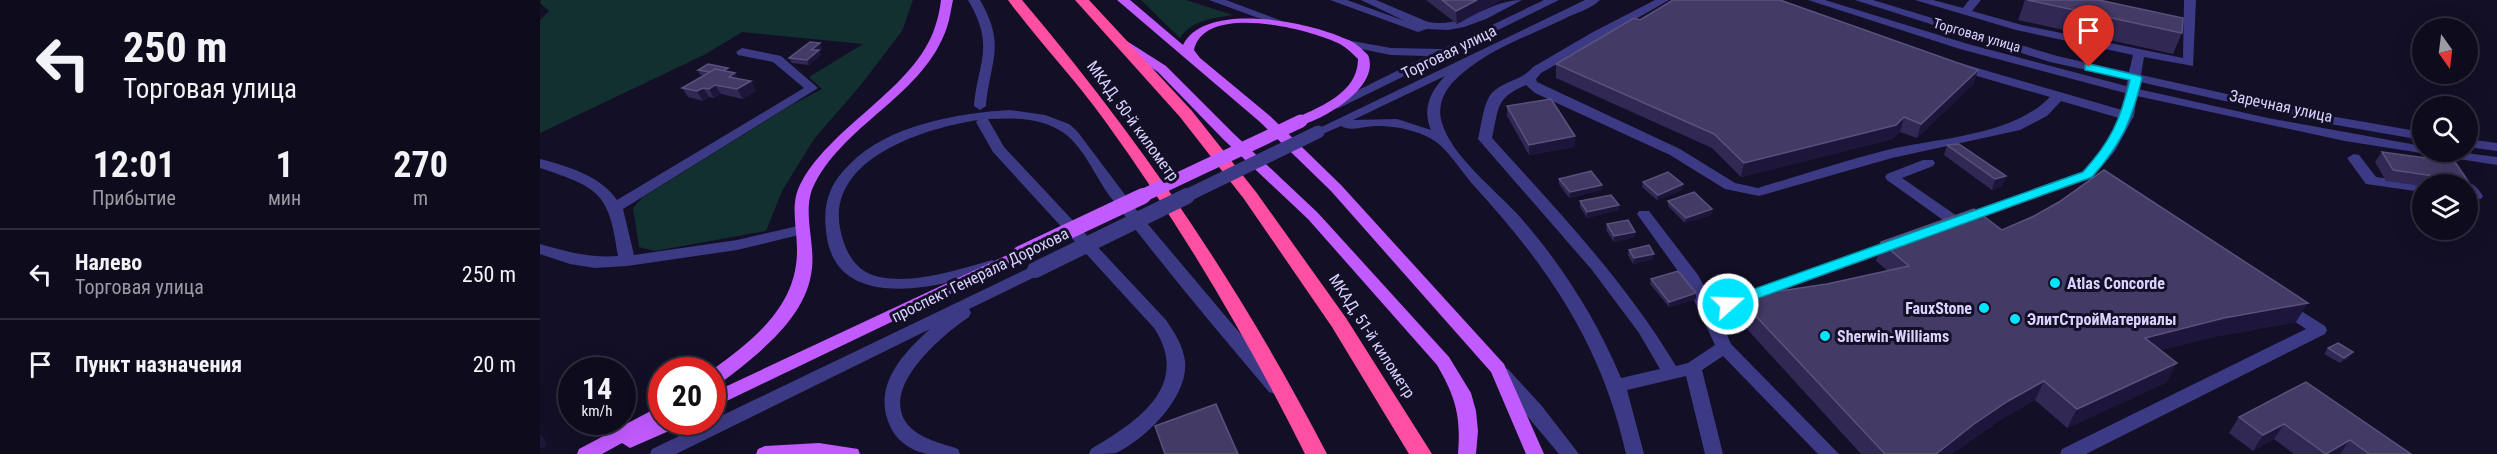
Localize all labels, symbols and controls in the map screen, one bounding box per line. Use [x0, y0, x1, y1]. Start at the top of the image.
pin [2063, 5, 2114, 67]
icon: arrive [2072, 14, 2105, 47]
street label: Торговая улица [1931, 15, 2023, 55]
north arrow [2412, 18, 2478, 84]
map controls [2412, 18, 2478, 240]
street label: Торговая улица [1398, 21, 1500, 83]
text: 250 m [123, 23, 228, 72]
icon: left [24, 24, 102, 102]
street label: МКАД, 50-й километр [1083, 57, 1183, 185]
text: Торговая улица [123, 73, 297, 105]
street label: Заречная улица [2228, 86, 2334, 126]
button: search [2412, 96, 2478, 162]
text: 12:01 [93, 144, 175, 186]
text: 1 [275, 144, 294, 186]
text: 270 [393, 144, 448, 186]
button: layers [2412, 174, 2478, 240]
text: Прибытие [92, 186, 176, 210]
text: мин [268, 186, 301, 210]
text: m [413, 186, 428, 210]
street label: проспект Генерала Дорохова [888, 224, 1072, 326]
text: Налево [75, 250, 142, 275]
icon: left [24, 258, 57, 291]
text: 250 m [462, 262, 516, 287]
street label: МКАД, 51-й километр [1325, 270, 1419, 402]
position arrow [1696, 272, 1760, 336]
place label: Atlas Concorde [2067, 274, 2165, 293]
text: Торговая улица [75, 275, 204, 299]
marker: Atlas Concorde [2048, 276, 2062, 290]
place label: FauxStone [1905, 299, 1972, 318]
marker: FauxStone [1977, 301, 1991, 315]
place label: ЭлитСтройМатериалы [2027, 310, 2177, 329]
marker: ЭлитСтройМатериалы [2008, 312, 2022, 326]
place label: Sherwin-Williams [1837, 327, 1949, 346]
marker: Sherwin-Williams [1818, 329, 1832, 343]
icon: arrive [24, 348, 57, 381]
text: Пункт назначения [75, 352, 242, 377]
text: 20 m [473, 352, 516, 377]
speed limit sign: 20 [648, 357, 726, 435]
text: 14 [582, 371, 612, 406]
text: km/h [582, 402, 612, 420]

